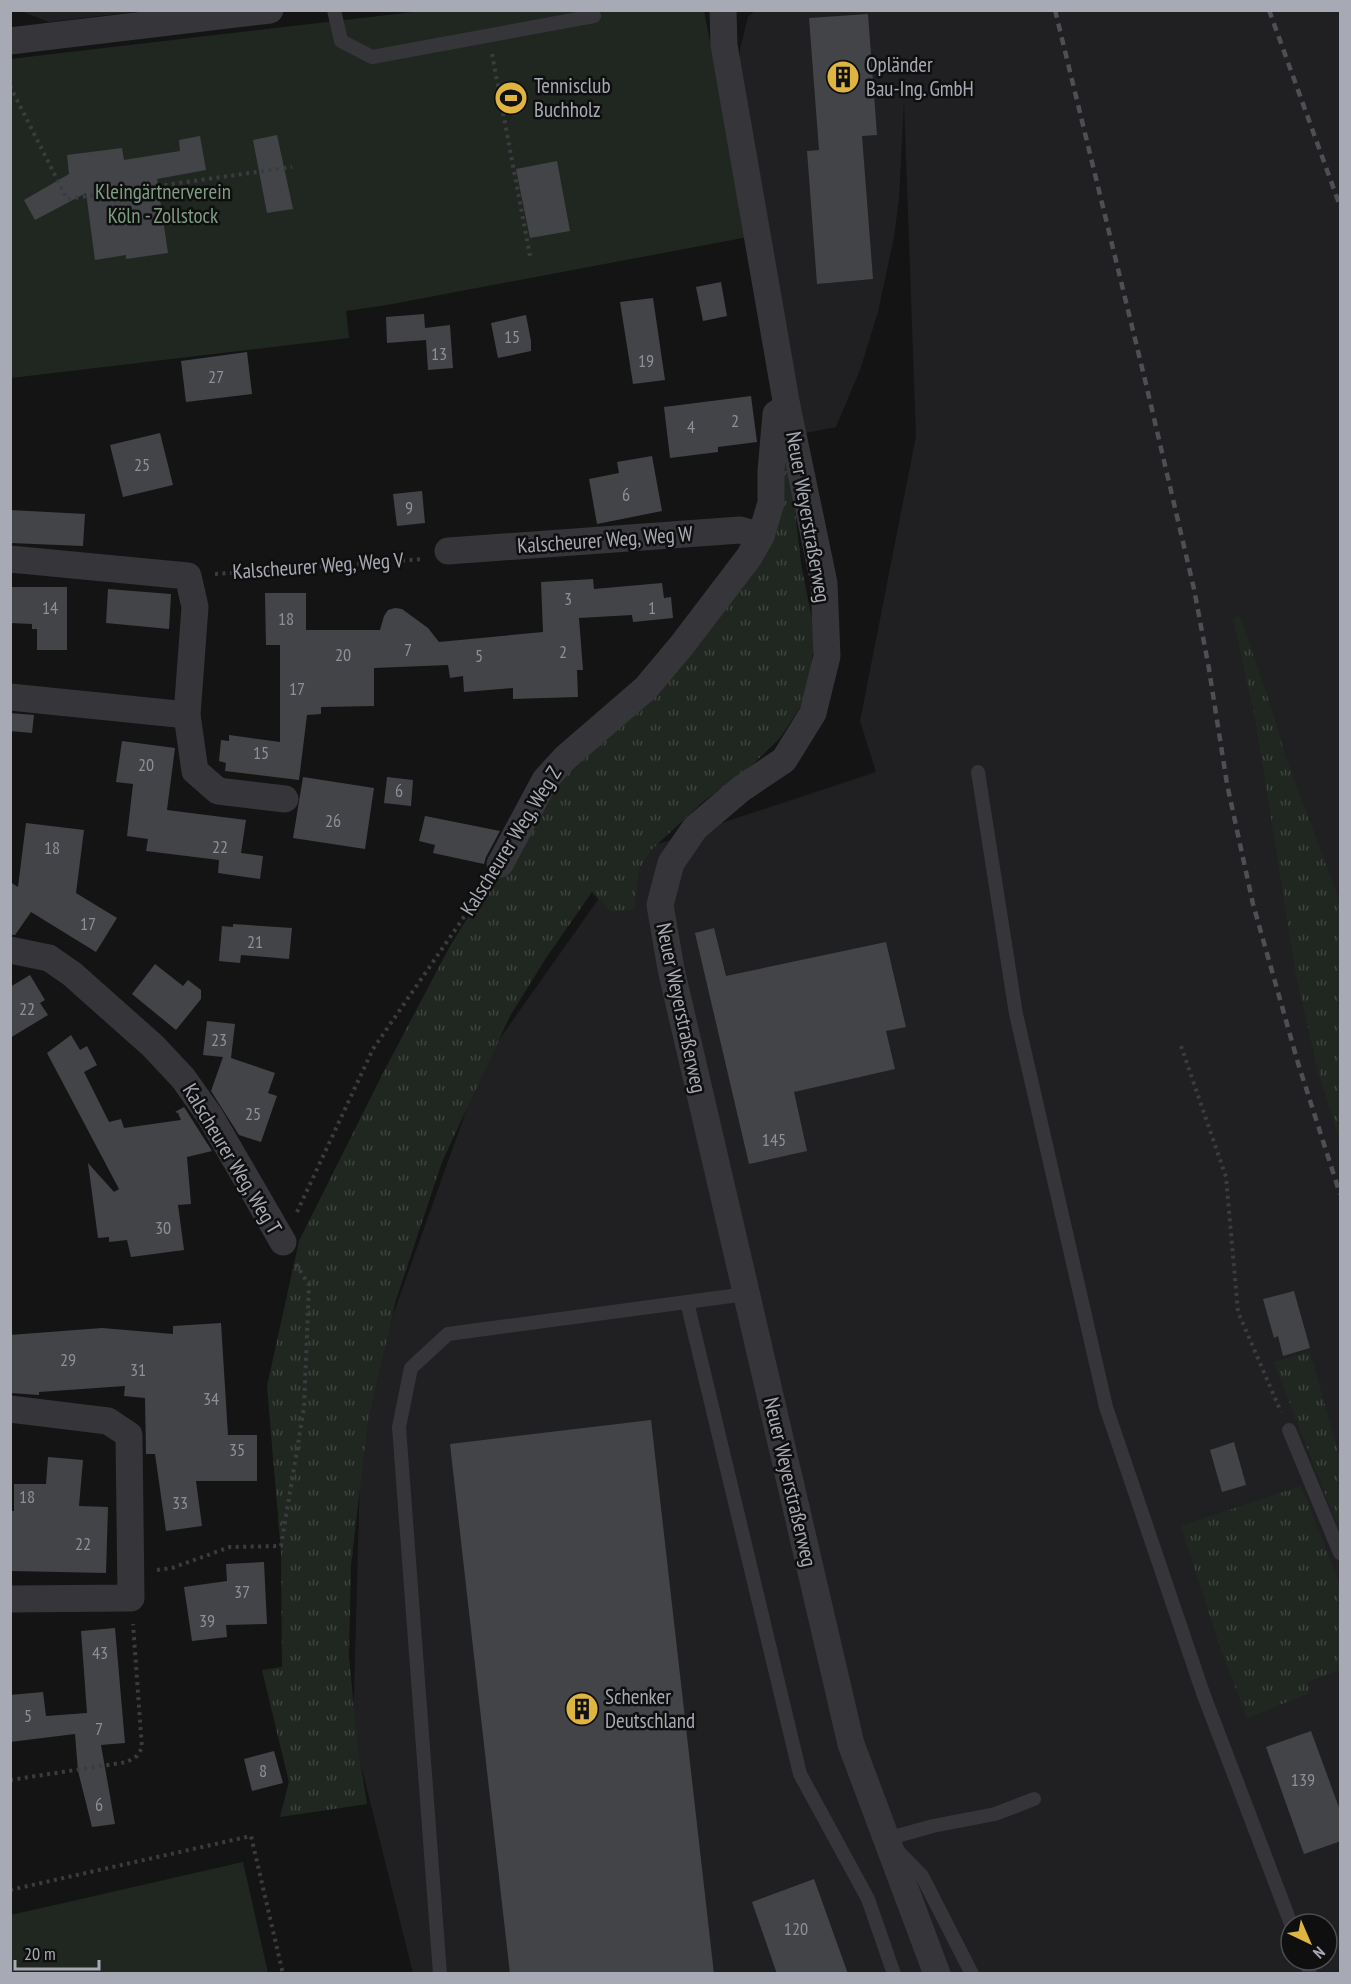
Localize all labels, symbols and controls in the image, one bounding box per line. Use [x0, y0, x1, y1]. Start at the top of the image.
place label: Opländer Bau-Ing. GmbH [866, 51, 974, 102]
building icon: Opländer Bau-Ing. GmbH [825, 59, 861, 95]
place label: Tennisclub Buchholz [534, 72, 611, 123]
sports icon: Tennisclub Buchholz [493, 80, 529, 116]
park label: Kleingärtnerverein Köln - Zollstock [95, 178, 231, 229]
house number: 15 [504, 325, 520, 348]
house number: 13 [431, 342, 447, 365]
house number: 19 [638, 349, 654, 372]
house number: 27 [208, 365, 224, 388]
house number: 2 [731, 409, 739, 432]
house number: 4 [687, 415, 695, 438]
street label: Neuer Weyerstraßerweg [780, 429, 837, 604]
house number: 25 [134, 453, 150, 476]
house number: 6 [622, 483, 630, 506]
house number: 9 [405, 496, 413, 519]
street label: Kalscheurer Weg, Weg W [516, 520, 694, 559]
street label: Kalscheurer Weg, Weg V [232, 546, 405, 585]
house number: 3 [564, 587, 572, 610]
house number: 14 [42, 596, 58, 619]
house number: 1 [648, 596, 656, 619]
house number: 18 [278, 607, 294, 630]
house number: 7 [404, 638, 412, 661]
house number: 2 [559, 640, 567, 663]
house number: 20 [335, 643, 351, 666]
house number: 5 [475, 644, 483, 667]
house number: 17 [289, 677, 305, 700]
house number: 15 [253, 741, 269, 764]
house number: 20 [138, 753, 154, 776]
street label: Kalscheurer Weg, Weg Z [454, 761, 567, 920]
house number: 6 [395, 779, 403, 802]
house number: 26 [325, 809, 341, 832]
house number: 22 [212, 835, 228, 858]
house number: 18 [44, 836, 60, 859]
house number: 17 [80, 912, 96, 935]
street label: Neuer Weyerstraßerweg [650, 920, 713, 1095]
house number: 21 [247, 930, 263, 953]
house number: 22 [19, 997, 35, 1020]
house number: 23 [211, 1028, 227, 1051]
street label: Kalscheurer Weg, Weg T [177, 1079, 288, 1239]
house number: 25 [245, 1102, 261, 1125]
house number: 145 [762, 1128, 786, 1151]
house number: 30 [155, 1216, 171, 1239]
house number: 29 [60, 1348, 76, 1371]
house number: 31 [130, 1358, 146, 1381]
house number: 34 [203, 1387, 219, 1410]
street label: Neuer Weyerstraßerweg [758, 1395, 823, 1569]
house number: 35 [229, 1438, 245, 1461]
house number: 18 [19, 1485, 35, 1508]
house number: 33 [172, 1491, 188, 1514]
house number: 22 [75, 1532, 91, 1555]
house number: 37 [234, 1580, 250, 1603]
house number: 39 [199, 1609, 215, 1632]
house number: 43 [92, 1641, 108, 1664]
place label: Schenker Deutschland [605, 1683, 695, 1734]
building icon: Schenker Deutschland [564, 1691, 600, 1727]
house number: 5 [24, 1704, 32, 1727]
house number: 7 [95, 1717, 103, 1740]
house number: 8 [259, 1759, 267, 1782]
house number: 139 [1291, 1768, 1315, 1791]
house number: 6 [95, 1793, 103, 1816]
north arrow [1279, 1912, 1339, 1972]
house number: 120 [784, 1917, 808, 1940]
scale bar [15, 1933, 99, 1971]
text: 20 m [24, 1942, 56, 1965]
text: N [1309, 1943, 1329, 1963]

